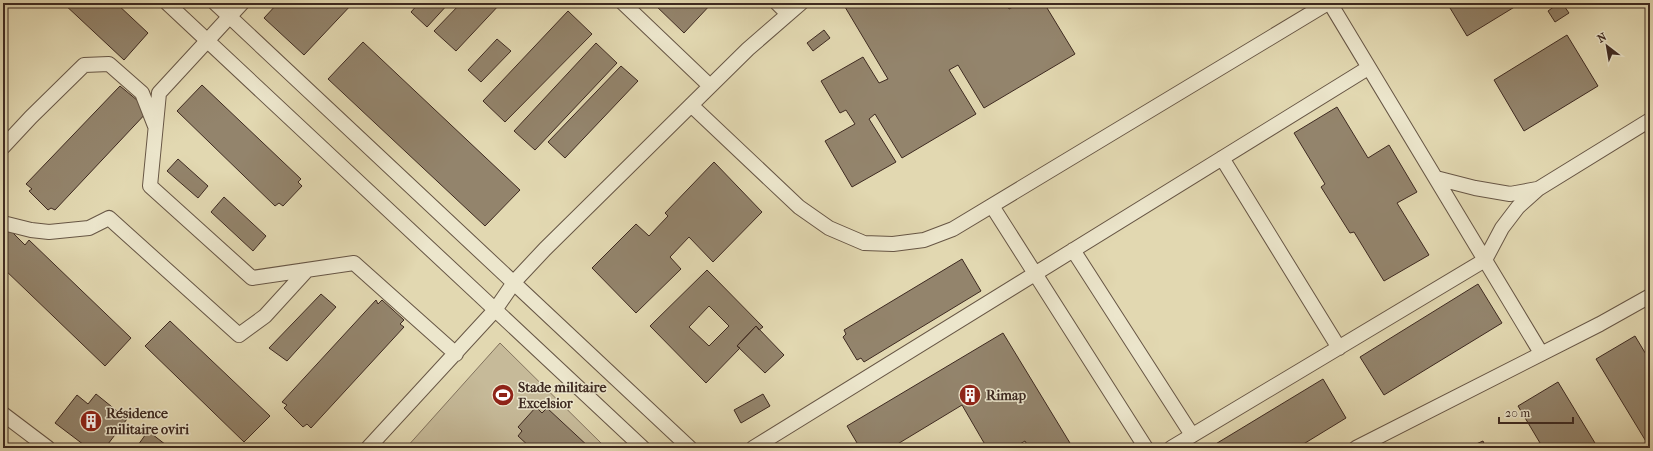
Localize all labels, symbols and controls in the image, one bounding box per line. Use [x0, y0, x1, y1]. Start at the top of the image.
north arrow [1587, 26, 1627, 66]
text: N [1595, 30, 1610, 46]
place label: Stade militaire Excelsior [518, 379, 606, 412]
sports icon: Stade militaire Excelsior [490, 382, 516, 408]
building icon: Rimap [957, 382, 983, 408]
place label: Rimap [986, 387, 1026, 404]
scale bar [1499, 399, 1573, 425]
place label: Résidence militaire oviri [105, 405, 190, 438]
text: 20 m [1505, 406, 1530, 420]
building icon: Résidence militaire oviri [78, 408, 104, 434]

